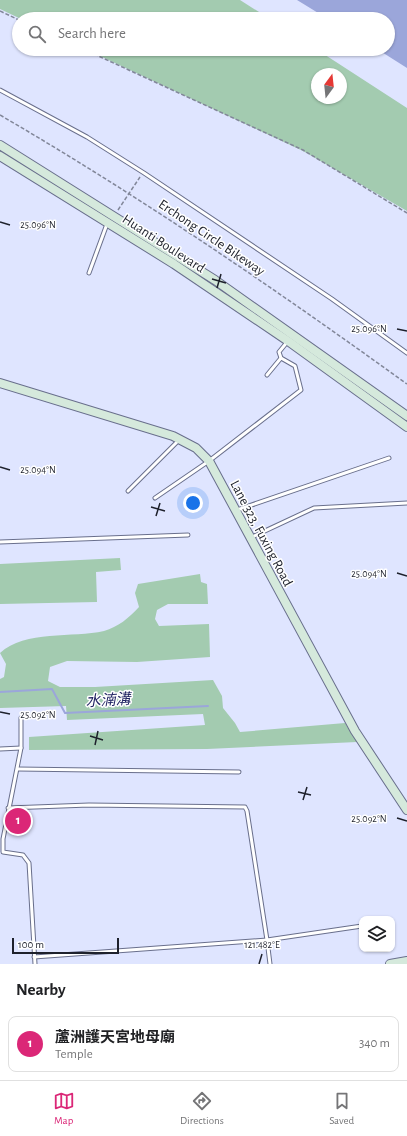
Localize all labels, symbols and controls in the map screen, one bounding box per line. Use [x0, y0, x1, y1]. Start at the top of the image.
search box [12, 12, 395, 56]
icon: search [26, 23, 48, 45]
text: Search here [58, 26, 126, 41]
north arrow [311, 68, 347, 104]
street label: Erchong Circle Bikeway [156, 197, 267, 278]
street label: Huanti Boulevard [120, 212, 207, 276]
text: 25.096°N [20, 220, 56, 230]
text: 25.096°N [351, 324, 387, 334]
text: 25.094°N [20, 465, 56, 475]
street label: Lane 323, Fuxing Road [227, 478, 295, 589]
your location [183, 493, 203, 513]
text: 25.094°N [351, 569, 387, 579]
water label: 水湳溝 [85, 691, 133, 709]
text: 25.092°N [20, 710, 56, 720]
pin: 1 [5, 806, 31, 836]
text: 25.092°N [351, 814, 387, 824]
map controls [359, 916, 395, 952]
button: layers [359, 916, 395, 952]
scale bar [12, 936, 119, 955]
text: 100 m [18, 939, 44, 950]
text: 121.482°E [244, 940, 280, 950]
text: Nearby [16, 981, 66, 998]
text: 蘆洲護天宮地母廟 [55, 1030, 175, 1045]
text: 1 [28, 1037, 32, 1050]
text: 340 m [359, 1037, 390, 1050]
text: Temple [55, 1048, 93, 1061]
tab: Map [53, 1090, 75, 1127]
tab: Directions [180, 1090, 224, 1127]
tab: Saved [329, 1090, 354, 1127]

